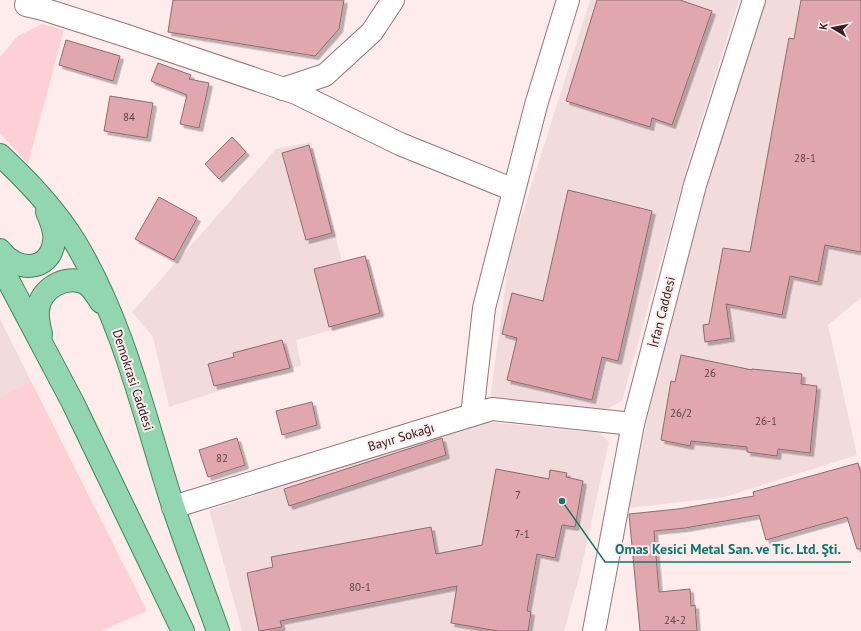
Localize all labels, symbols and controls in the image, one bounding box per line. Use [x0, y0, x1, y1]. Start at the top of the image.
north arrow [813, 8, 853, 48]
text: K [816, 22, 831, 31]
house number: 84 [123, 110, 135, 124]
house number: 28-1 [794, 151, 816, 165]
street label: İrfan Caddesi [645, 275, 679, 349]
street label: Demokrasi Caddesi [109, 327, 157, 433]
house number: 26 [704, 366, 716, 380]
house number: 26/2 [670, 406, 692, 420]
house number: 26-1 [755, 414, 777, 428]
street label: Bayır Sokağı [366, 419, 436, 455]
house number: 82 [216, 451, 228, 465]
house number: 7 [515, 488, 521, 502]
house number: 7-1 [514, 527, 530, 541]
callout: Omas Kesici Metal San. ve Tic. Ltd. Şti. [605, 536, 851, 562]
text: Omas Kesici Metal San. ve Tic. Ltd. Şti. [615, 540, 841, 558]
house number: 80-1 [349, 580, 371, 594]
house number: 24-2 [664, 613, 686, 627]

